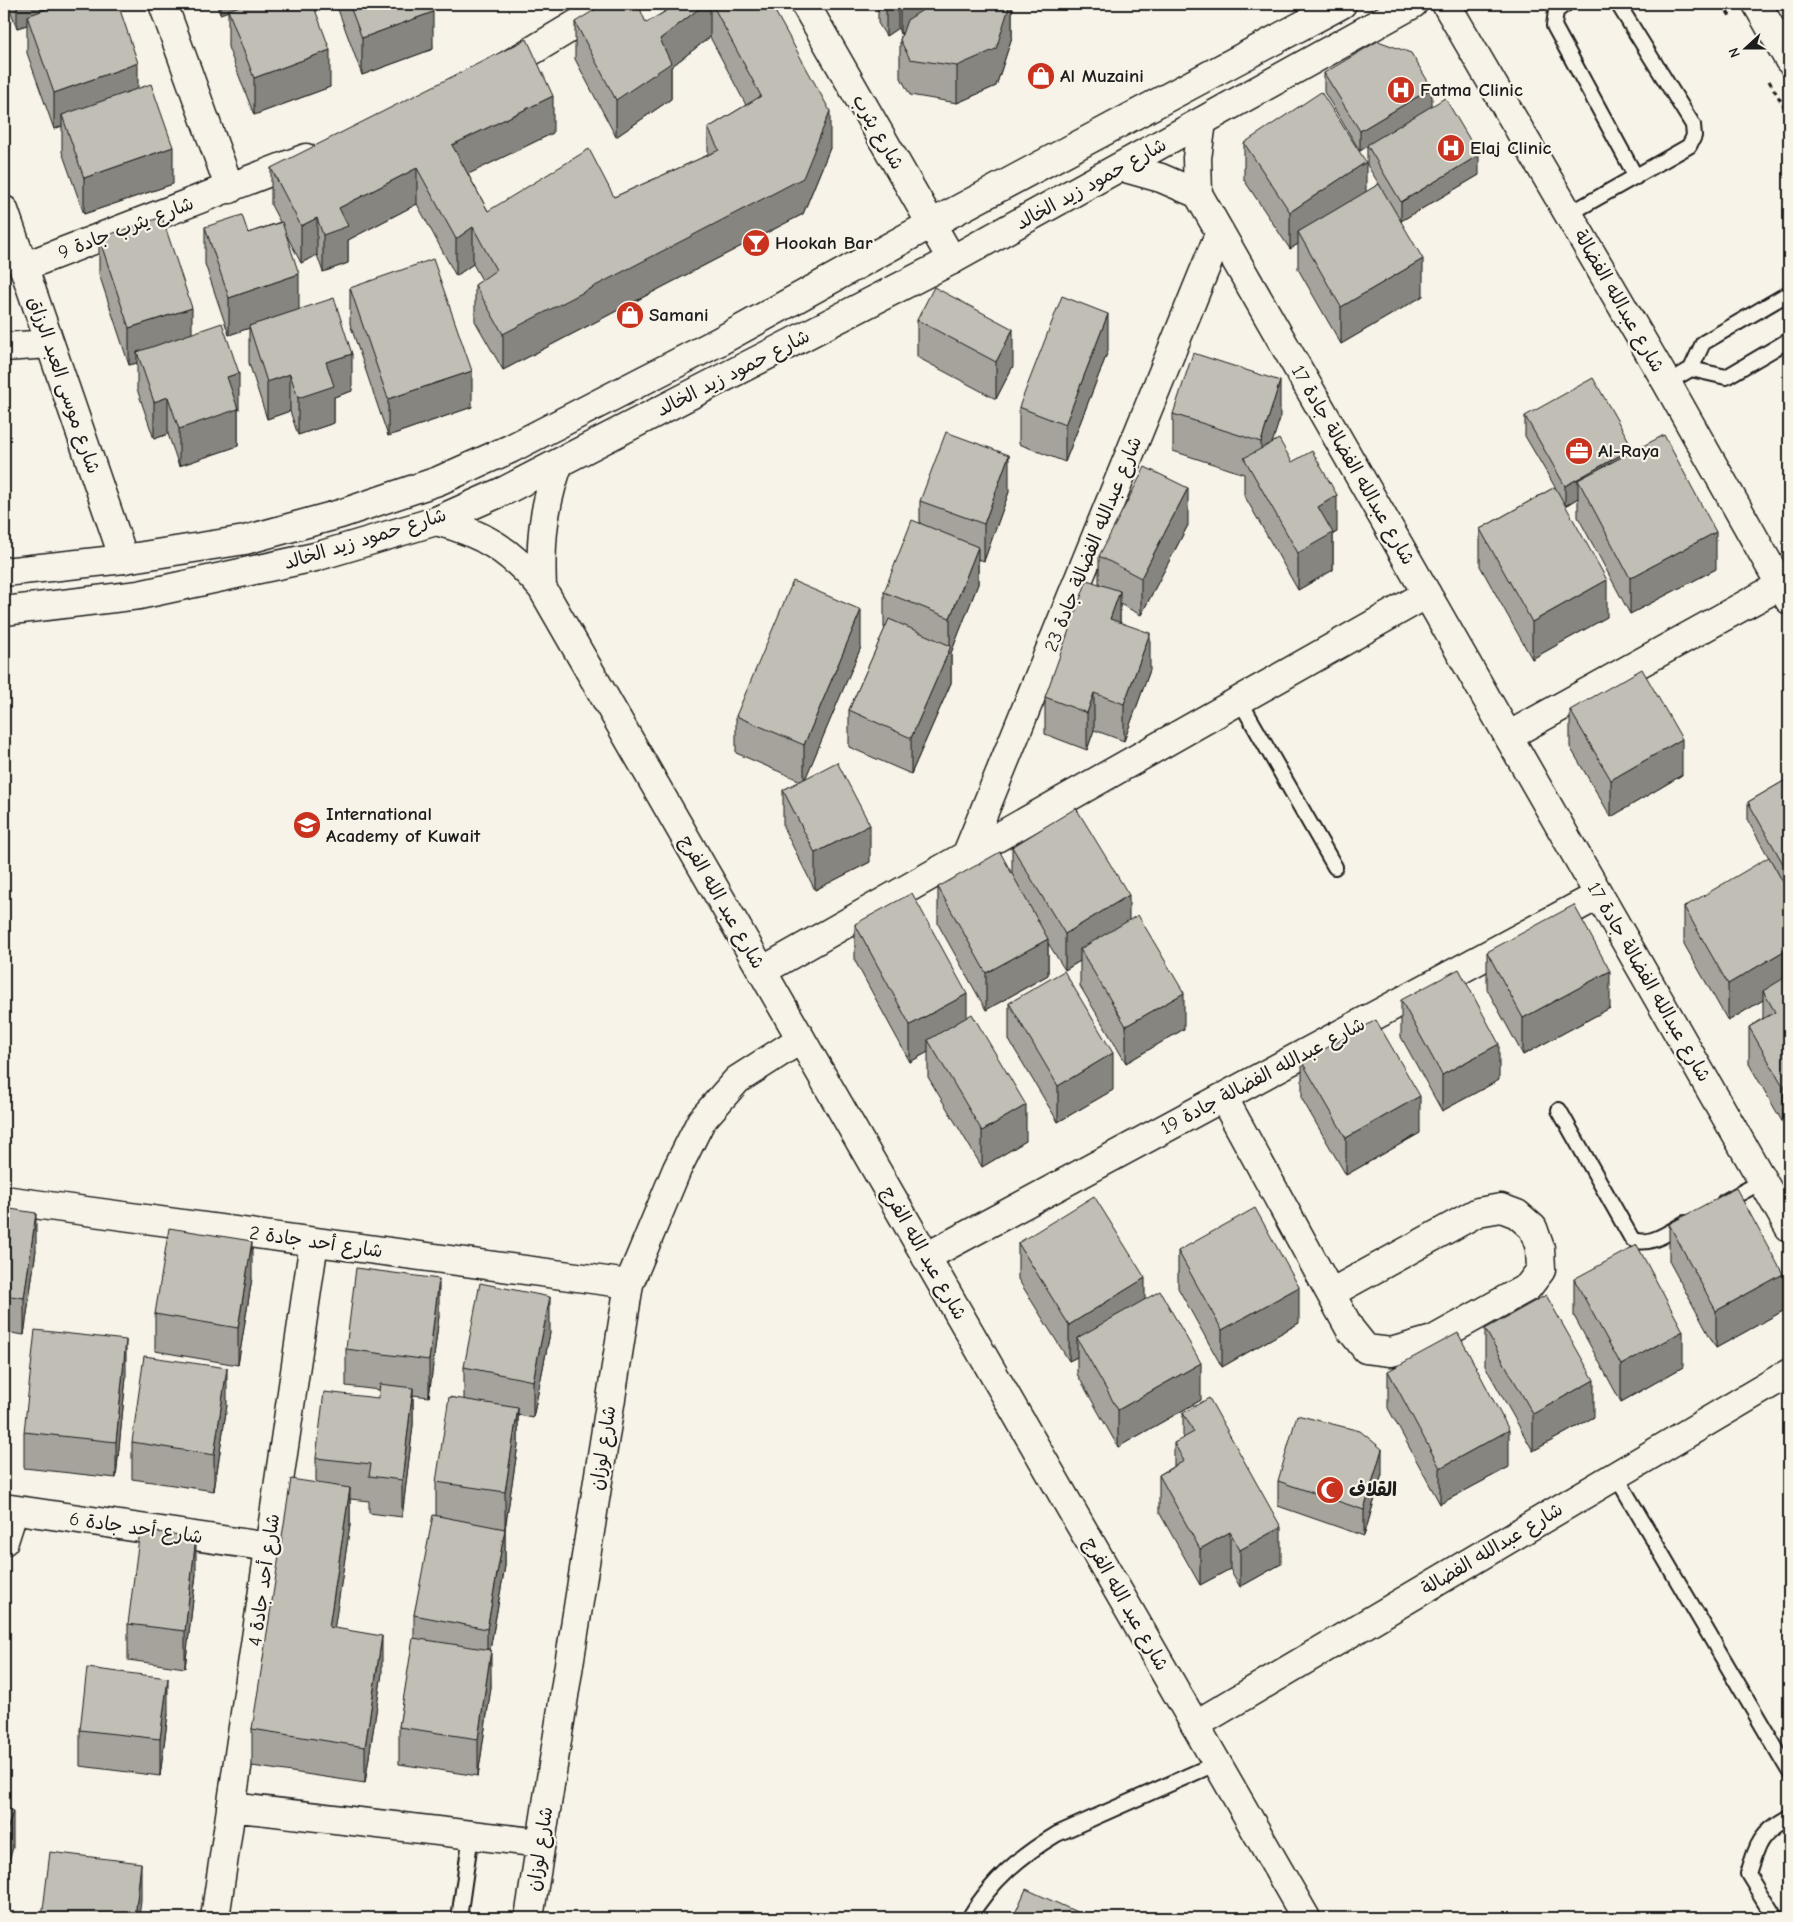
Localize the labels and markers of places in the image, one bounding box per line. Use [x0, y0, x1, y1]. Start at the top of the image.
shop icon: Al Muzaini [1026, 61, 1056, 91]
place label: Al Muzaini [1060, 65, 1144, 87]
hospital icon: Fatma Clinic [1386, 75, 1416, 105]
place label: Fatma Clinic [1420, 79, 1523, 101]
hospital icon: Elaj Clinic [1436, 133, 1466, 163]
place label: Elaj Clinic [1470, 137, 1552, 159]
bar icon: Hookah Bar [741, 228, 771, 258]
place label: Hookah Bar [775, 232, 873, 254]
shop icon: Samani [615, 300, 645, 330]
place label: Samani [649, 304, 709, 326]
office icon: Al-Raya [1564, 436, 1594, 466]
place label: Al-Raya [1598, 440, 1660, 462]
place label: International Academy of Kuwait [326, 803, 481, 847]
school or university icon: International Academy of Kuwait [292, 810, 322, 840]
mosque icon: القلاف [1315, 1475, 1345, 1505]
place label: القلاف [1349, 1479, 1397, 1501]

